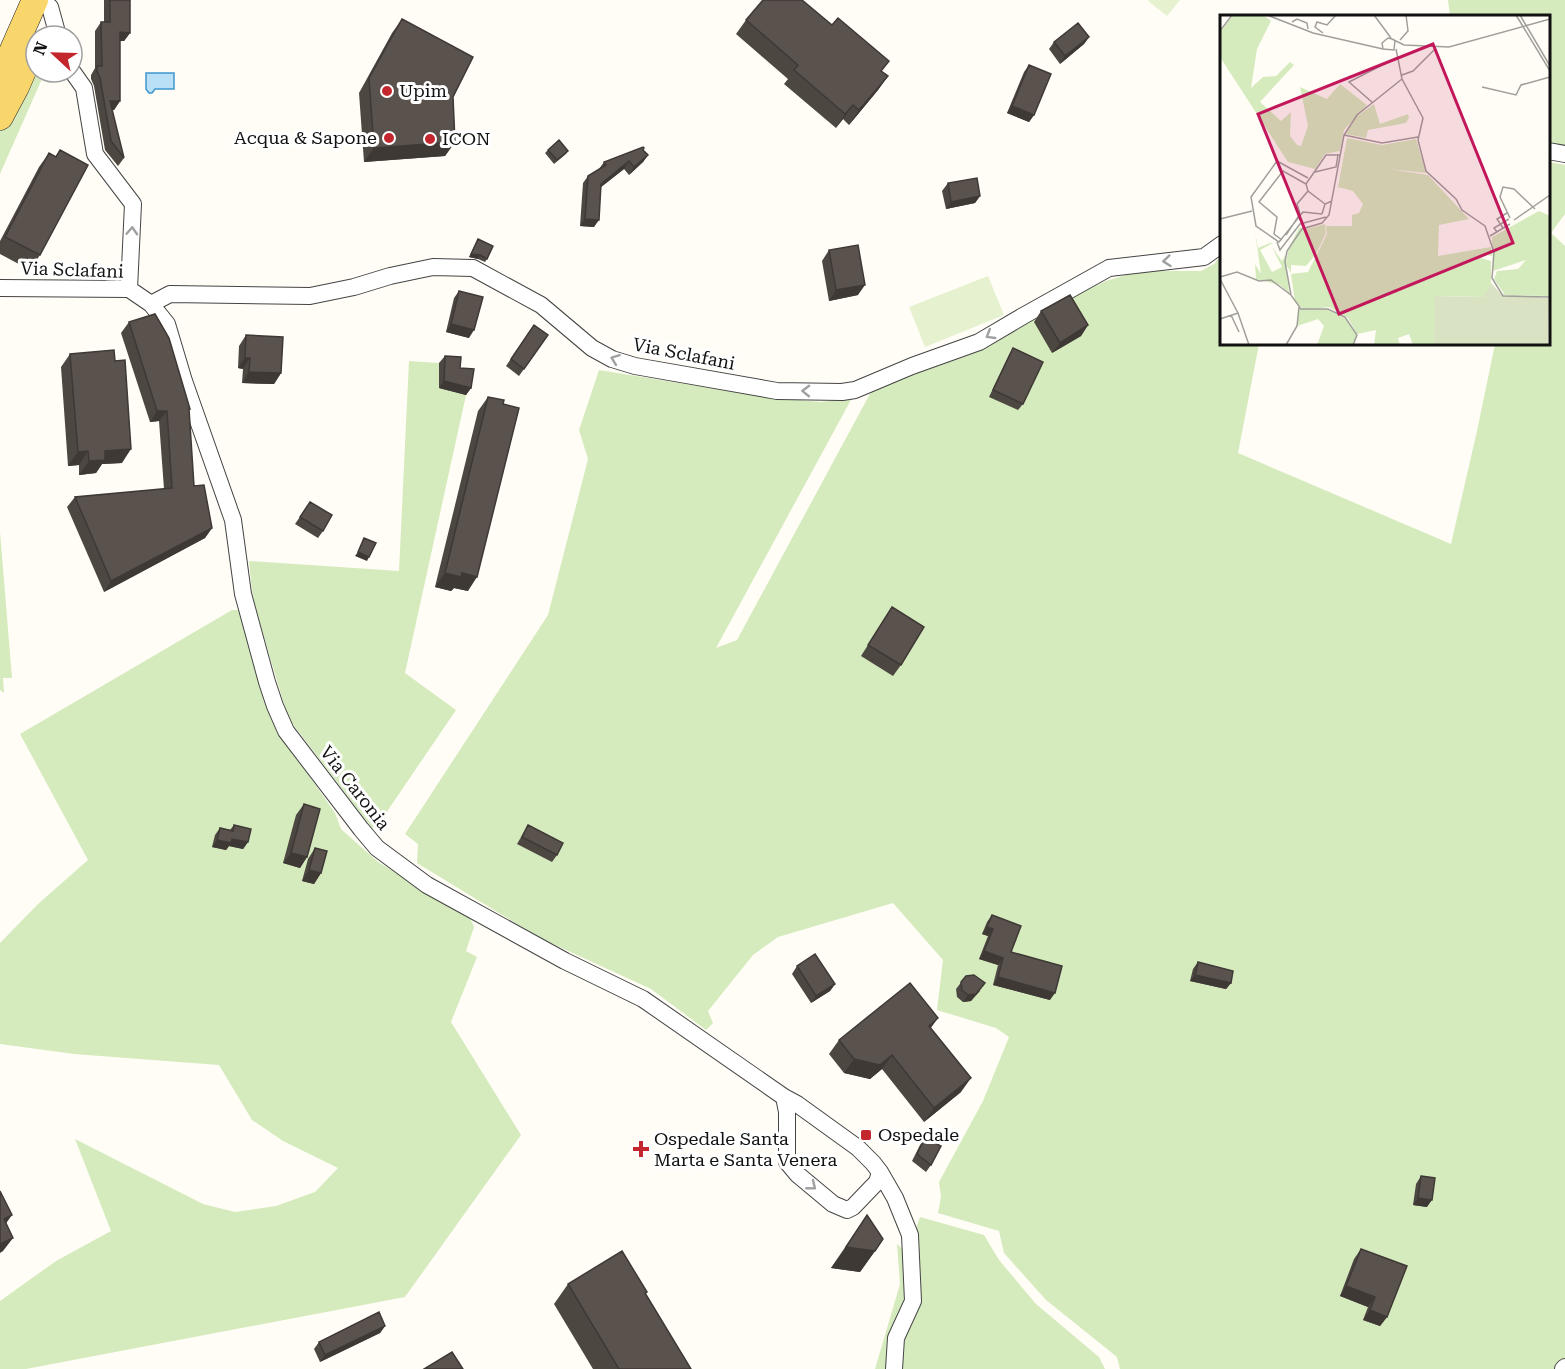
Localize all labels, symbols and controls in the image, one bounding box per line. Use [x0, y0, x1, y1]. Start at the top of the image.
inset map [1220, 15, 1550, 345]
north arrow [24, 24, 84, 84]
text: N [29, 39, 52, 58]
place label: Upim [399, 80, 447, 101]
marker: Upim [380, 84, 394, 98]
place label: Acqua & Sapone [234, 127, 377, 148]
place label: ICON [442, 128, 490, 149]
marker: Acqua & Sapone [382, 131, 396, 145]
marker: ICON [423, 132, 437, 146]
one-way arrow [125, 226, 138, 235]
one-way arrow [1163, 254, 1172, 267]
street label: Via Sclafani [20, 257, 124, 282]
one-way arrow [986, 328, 996, 340]
street label: Via Sclafani [631, 333, 737, 374]
one-way arrow [610, 354, 621, 366]
one-way arrow [802, 385, 811, 397]
street label: Via Caronia [316, 742, 395, 834]
place label: Ospedale [878, 1124, 959, 1145]
place label: Ospedale Santa Marta e Santa Venera [654, 1128, 838, 1170]
marker: Ospedale [859, 1128, 873, 1142]
marker: Ospedale Santa Marta e Santa Venera [632, 1140, 650, 1158]
one-way arrow [805, 1179, 816, 1190]

